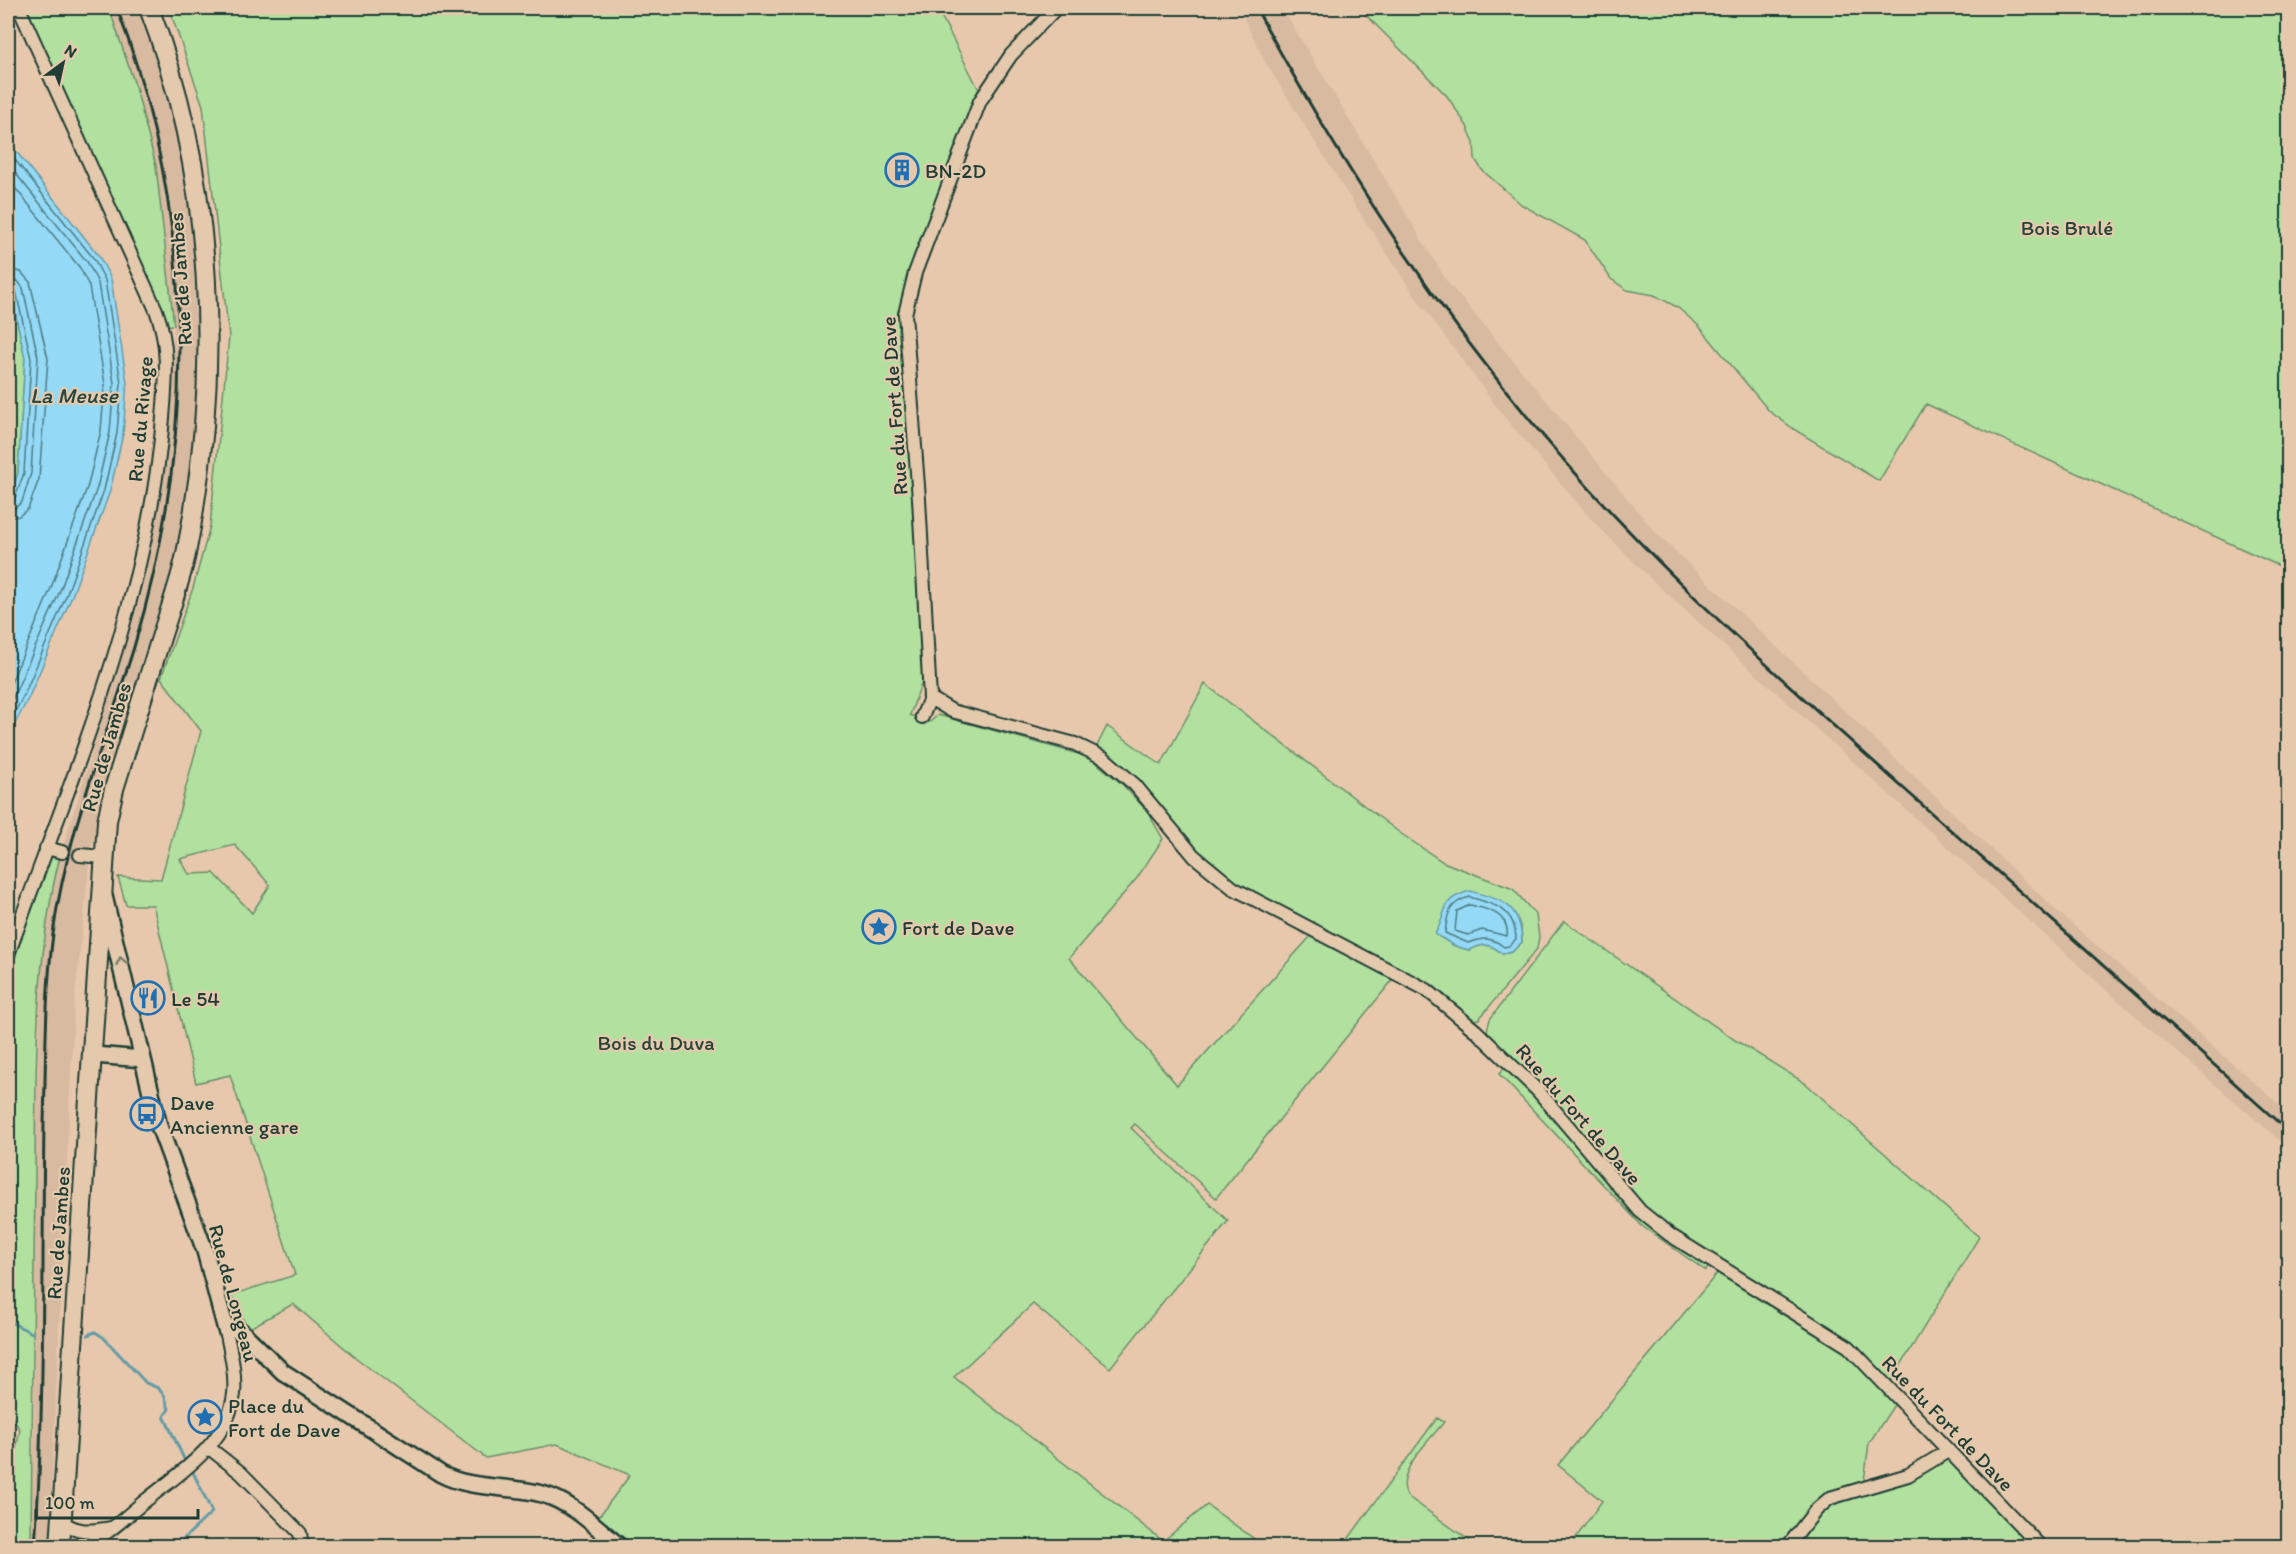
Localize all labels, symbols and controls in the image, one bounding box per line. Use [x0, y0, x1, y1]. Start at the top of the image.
north arrow [33, 33, 93, 93]
text: N [61, 40, 81, 62]
building icon: BN-2D [884, 152, 920, 188]
place label: BN-2D [925, 158, 986, 183]
street label: Rue de Jambes [163, 212, 197, 346]
park label: Bois Brulé [2021, 215, 2113, 240]
street label: Rue du Fort de Dave [875, 316, 913, 496]
street label: Rue du Rivage [122, 355, 158, 483]
water label: La Meuse [30, 382, 120, 409]
street label: Rue de Jambes [76, 679, 136, 815]
place icon: Fort de Dave [861, 909, 897, 945]
place label: Fort de Dave [902, 915, 1014, 940]
one-way arrow [115, 957, 128, 967]
restaurant icon: Le 54 [130, 980, 166, 1016]
place label: Le 54 [171, 986, 220, 1011]
park label: Bois du Duva [598, 1030, 714, 1055]
street label: Rue du Fort de Dave [1511, 1038, 1647, 1190]
place label: Dave Ancienne gare [170, 1090, 299, 1139]
bus stop icon: Dave Ancienne gare [129, 1096, 165, 1132]
street label: Rue de Jambes [41, 1166, 75, 1300]
street label: Rue de Longeau [204, 1222, 264, 1365]
street label: Rue du Fort de Dave [1877, 1350, 2019, 1496]
place label: Place du Fort de Dave [228, 1393, 340, 1442]
place icon: Place du Fort de Dave [187, 1399, 223, 1435]
scale bar [36, 1482, 198, 1520]
text: 100 m [45, 1492, 95, 1514]

